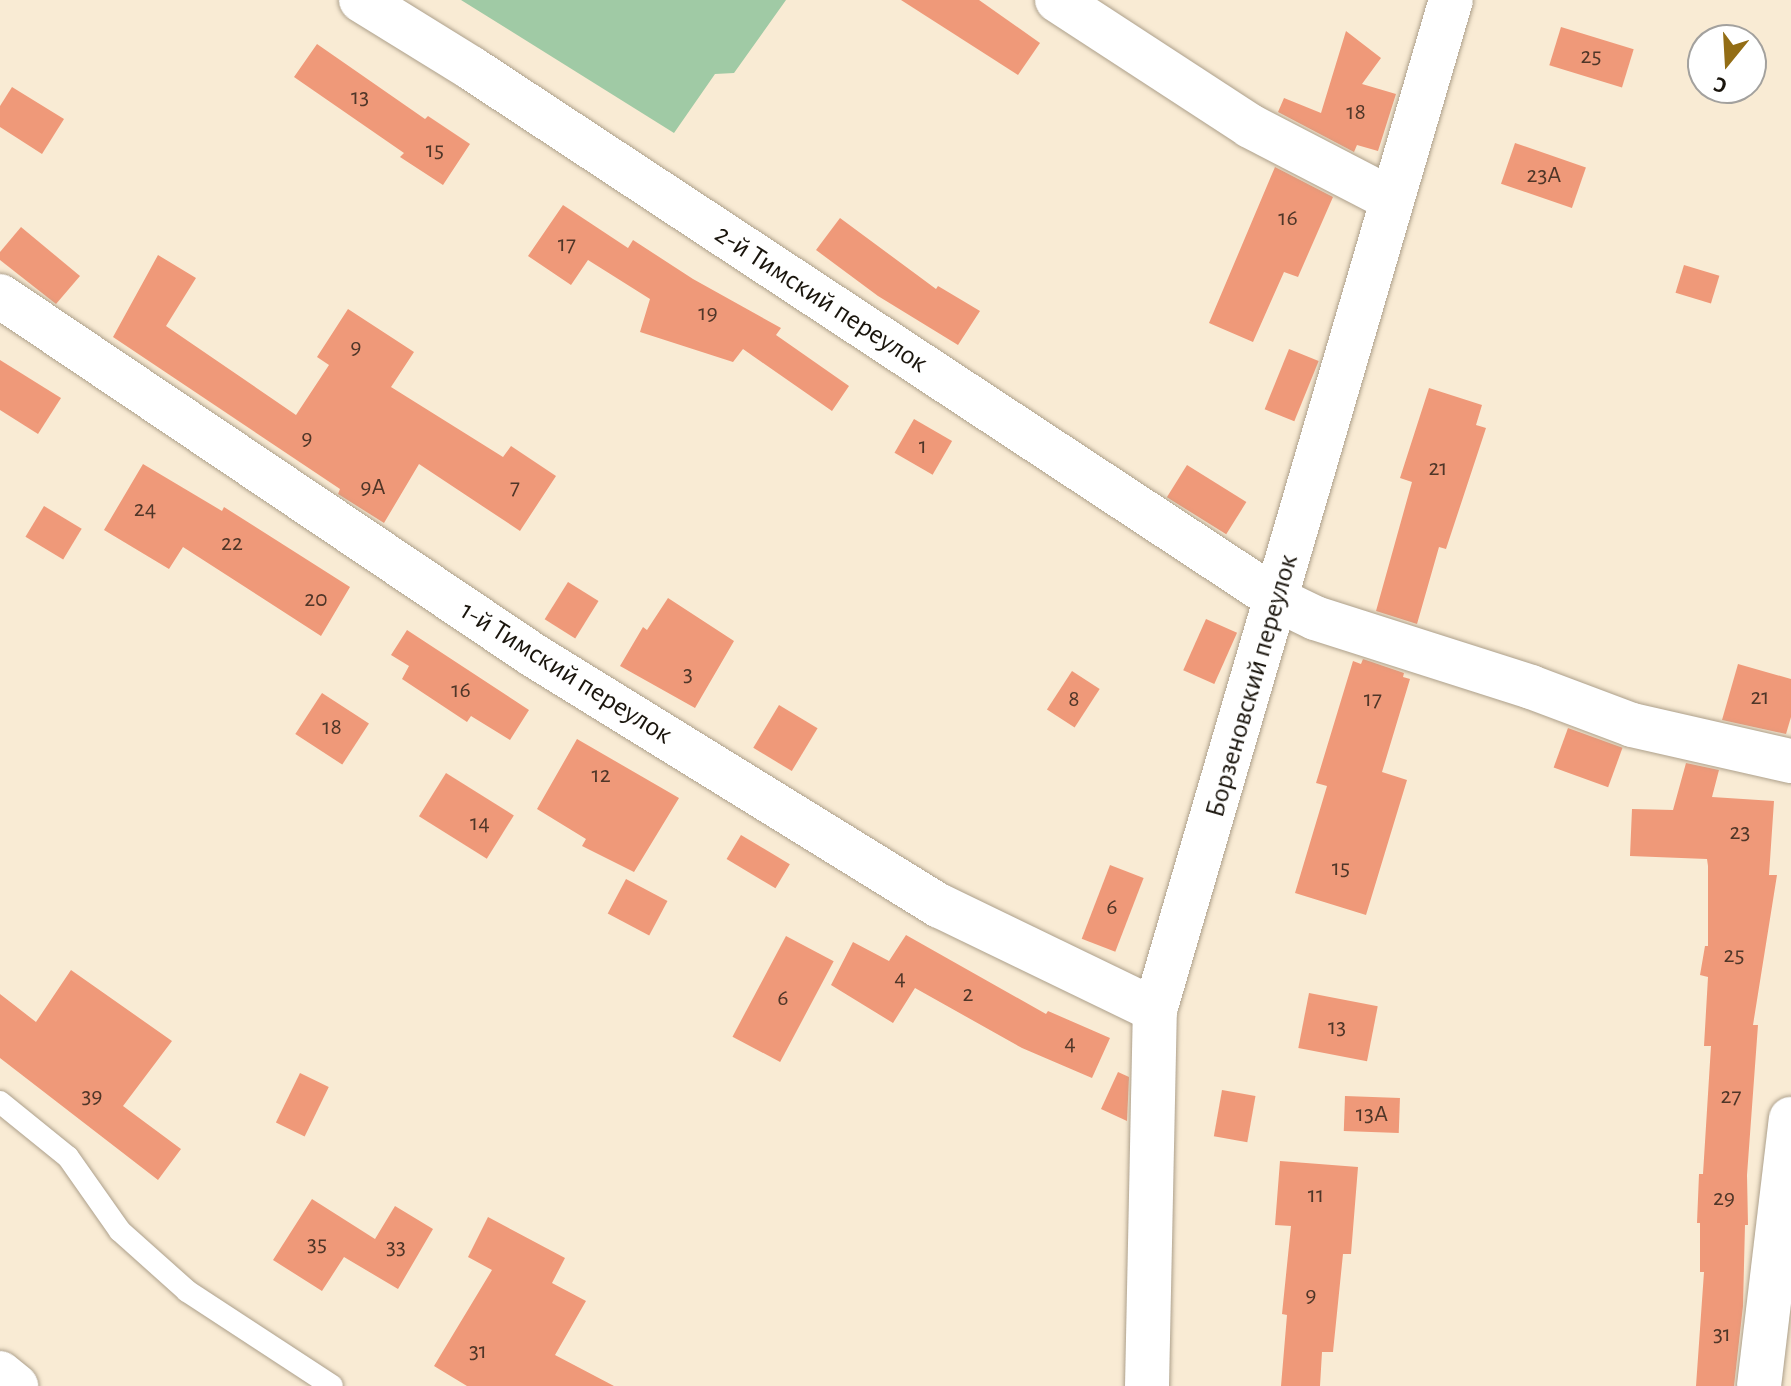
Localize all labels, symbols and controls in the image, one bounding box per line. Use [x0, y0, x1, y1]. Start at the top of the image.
north arrow [1687, 24, 1767, 104]
house number: 25 [1581, 43, 1601, 71]
text: С [1711, 73, 1729, 97]
house number: 13 [351, 84, 369, 112]
house number: 18 [1346, 99, 1366, 127]
house number: 15 [426, 137, 444, 165]
house number: 23А [1527, 162, 1561, 190]
house number: 16 [1278, 205, 1298, 233]
street label: 2-й Тимский переулок [708, 218, 934, 380]
house number: 17 [558, 231, 576, 259]
house number: 19 [698, 300, 718, 328]
house number: 9 [350, 334, 362, 362]
house number: 9 [301, 425, 313, 453]
house number: 1 [919, 433, 927, 461]
house number: 21 [1428, 455, 1448, 483]
house number: 9А [360, 474, 386, 502]
house number: 7 [510, 474, 520, 502]
house number: 24 [134, 496, 156, 524]
house number: 22 [221, 530, 243, 558]
street label: Борзеновский переулок [1198, 551, 1306, 821]
house number: 20 [304, 586, 328, 614]
street label: 1-й Тимский переулок [454, 594, 678, 752]
house number: 3 [683, 661, 693, 689]
house number: 16 [451, 677, 471, 705]
house number: 21 [1750, 684, 1770, 712]
house number: 8 [1068, 686, 1080, 714]
house number: 17 [1364, 686, 1382, 714]
house number: 18 [322, 714, 342, 742]
house number: 12 [591, 762, 611, 790]
house number: 14 [470, 810, 490, 838]
house number: 23 [1730, 819, 1750, 847]
house number: 15 [1332, 855, 1350, 883]
house number: 6 [1106, 894, 1118, 922]
house number: 25 [1724, 942, 1744, 970]
house number: 4 [894, 965, 906, 993]
house number: 2 [963, 981, 973, 1009]
house number: 6 [777, 985, 789, 1013]
house number: 13 [1328, 1014, 1346, 1042]
house number: 4 [1064, 1030, 1076, 1058]
house number: 39 [81, 1083, 103, 1111]
house number: 27 [1721, 1083, 1741, 1111]
house number: 13А [1356, 1101, 1388, 1129]
house number: 11 [1308, 1182, 1324, 1210]
house number: 29 [1713, 1185, 1735, 1213]
house number: 35 [307, 1231, 327, 1259]
house number: 33 [386, 1234, 406, 1262]
house number: 9 [1305, 1282, 1317, 1310]
house number: 31 [1713, 1321, 1731, 1349]
house number: 31 [469, 1338, 487, 1366]

